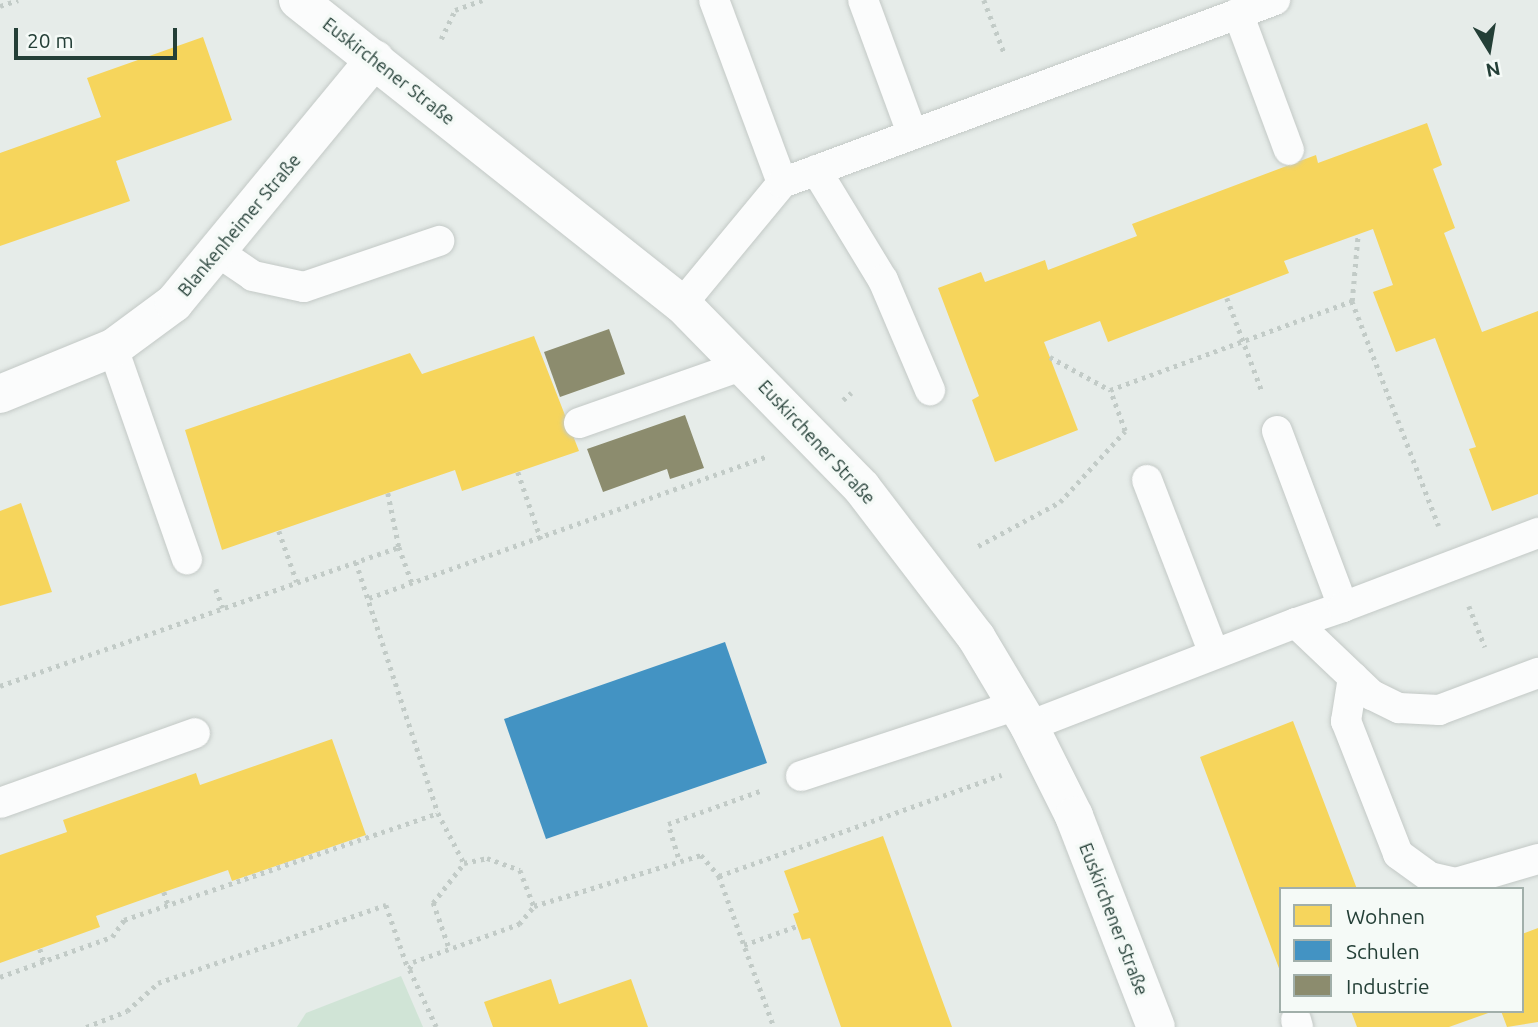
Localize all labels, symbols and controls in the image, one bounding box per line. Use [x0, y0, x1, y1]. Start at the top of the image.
street label: Euskirchener Straße [319, 13, 459, 129]
scale bar [18, 14, 180, 58]
north arrow [1454, 14, 1524, 84]
text: 20 m [27, 28, 74, 52]
text: N [1484, 57, 1502, 82]
street label: Blankenheimer Straße [173, 149, 305, 301]
street label: Euskirchener Straße [754, 376, 880, 508]
street label: Euskirchener Straße [1075, 840, 1153, 998]
legend [1279, 887, 1524, 1013]
text: Wohnen [1346, 904, 1425, 928]
text: Schulen [1346, 939, 1420, 963]
text: Industrie [1346, 974, 1430, 998]

